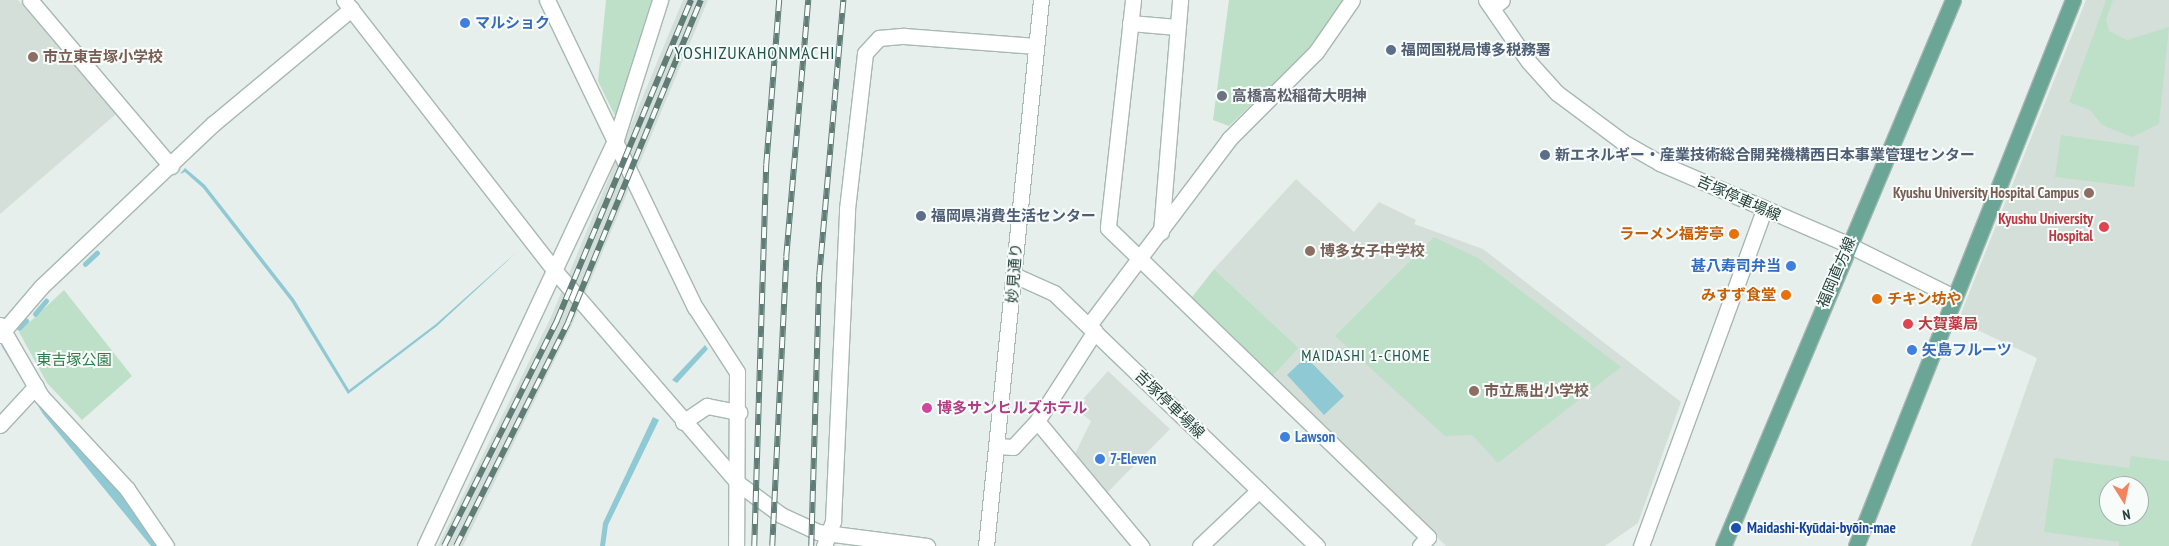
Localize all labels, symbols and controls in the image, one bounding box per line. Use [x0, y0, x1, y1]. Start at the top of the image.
place label: マルショク [475, 14, 550, 32]
marker: マルショク [459, 17, 471, 29]
place label: 福岡国税局博多税務署 [1401, 41, 1551, 59]
district label: YOSHIZUKAHONMACHI [672, 42, 838, 64]
marker: 福岡国税局博多税務署 [1385, 44, 1397, 56]
place label: 市立東吉塚小学校 [43, 48, 163, 66]
marker: 市立東吉塚小学校 [27, 51, 39, 63]
place label: 高橋高松稲荷大明神 [1232, 87, 1367, 105]
marker: 高橋高松稲荷大明神 [1216, 90, 1228, 102]
place label: 新エネルギー・産業技術総合開発機構西日本事業管理センター [1555, 146, 1975, 164]
marker: 新エネルギー・産業技術総合開発機構西日本事業管理センター [1539, 149, 1551, 161]
street label: 吉塚停車場線 [1694, 171, 1784, 225]
place label: Kyushu University Hospital Campus [1892, 184, 2079, 202]
marker: Kyushu University Hospital Campus [2083, 187, 2095, 199]
place label: 福岡県消費生活センター [931, 207, 1096, 225]
place label: Kyushu University Hospital [1998, 209, 2093, 244]
marker: 福岡県消費生活センター [915, 210, 927, 222]
marker: Kyushu University Hospital [2097, 220, 2111, 234]
place label: ラーメン福芳亭 [1619, 225, 1724, 243]
marker: ラーメン福芳亭 [1728, 228, 1740, 240]
street label: 福岡直方線 [1813, 234, 1859, 310]
street label: 妙見通り [1003, 242, 1025, 304]
place label: 博多女子中学校 [1320, 242, 1425, 260]
marker: 博多女子中学校 [1304, 245, 1316, 257]
place label: 甚八寿司弁当 [1691, 257, 1781, 275]
marker: 甚八寿司弁当 [1785, 260, 1797, 272]
place label: みすず食堂 [1701, 286, 1776, 304]
marker: みすず食堂 [1780, 289, 1792, 301]
place label: チキン坊や [1887, 290, 1962, 308]
marker: チキン坊や [1871, 293, 1883, 305]
place label: 大賀薬局 [1918, 315, 1978, 333]
marker: 大賀薬局 [1902, 318, 1914, 330]
place label: 矢島フルーツ [1922, 341, 2012, 359]
marker: 矢島フルーツ [1906, 344, 1918, 356]
district label: MAIDASHI 1-CHOME [1299, 345, 1433, 365]
park label: 東吉塚公園 [37, 351, 111, 369]
street label: 吉塚停車場線 [1131, 366, 1209, 442]
place label: 市立馬出小学校 [1484, 382, 1589, 400]
marker: 市立馬出小学校 [1468, 385, 1480, 397]
place label: 博多サンヒルズホテル [937, 399, 1087, 417]
marker: 博多サンヒルズホテル [921, 402, 933, 414]
place label: Lawson [1295, 428, 1335, 446]
marker: Lawson [1279, 431, 1291, 443]
place label: 7-Eleven [1110, 450, 1156, 468]
marker: 7-Eleven [1094, 453, 1106, 465]
north arrow [2099, 476, 2149, 526]
text: N [2121, 505, 2132, 524]
place label: Maidashi-Kyūdai-byōin-mae [1747, 519, 1896, 537]
marker: Maidashi-Kyūdai-byōin-mae [1729, 521, 1743, 535]

